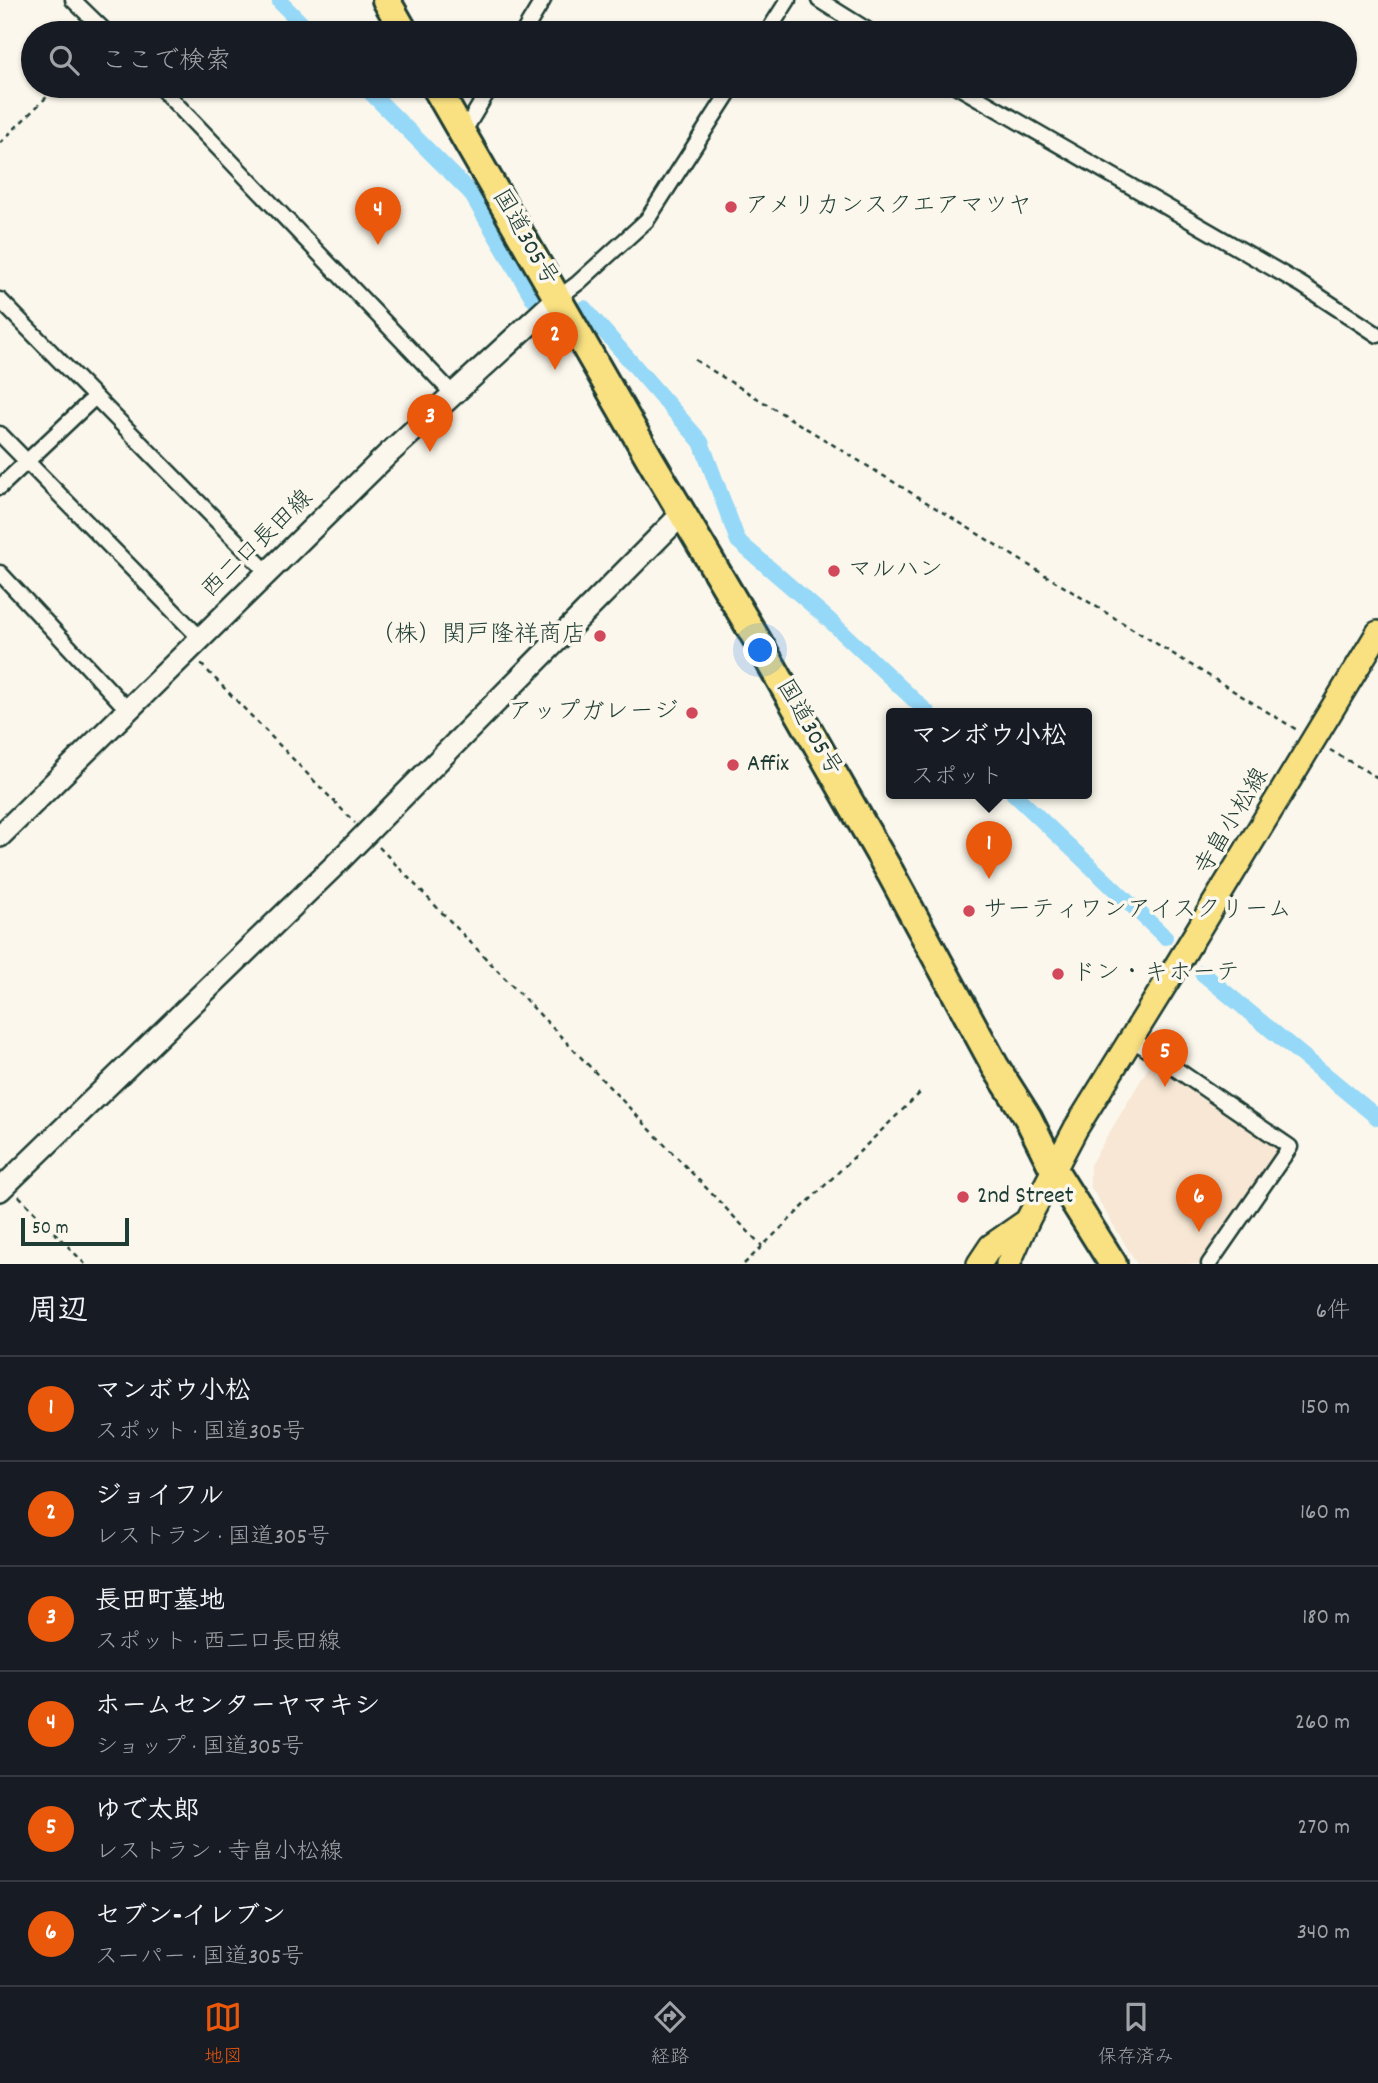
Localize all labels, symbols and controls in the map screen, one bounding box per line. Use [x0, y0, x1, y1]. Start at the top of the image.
search box [21, 21, 1357, 98]
icon: search [45, 41, 83, 79]
text: ここで検索 [101, 44, 231, 81]
street label: 国道305号 [483, 183, 565, 293]
pin: 4 [355, 187, 401, 245]
place label: アメリカンスクエアマツヤ [745, 190, 1032, 224]
marker: アメリカンスクエアマツヤ [723, 199, 739, 215]
pin: 2 [532, 312, 578, 370]
pin: 3 [407, 394, 453, 452]
street label: 西二口長田線 [194, 483, 322, 607]
place label: マルハン [848, 554, 943, 588]
marker: マルハン [826, 563, 842, 579]
place label: （株）関戸隆祥商店 [370, 619, 586, 653]
marker: （株）関戸隆祥商店 [592, 628, 608, 644]
your location [743, 633, 777, 667]
street label: 国道305号 [767, 673, 849, 783]
place label: アップガレージ [509, 696, 678, 730]
marker: アップガレージ [684, 705, 700, 721]
popup [886, 708, 1092, 799]
text: マンボウ小松 [911, 719, 1067, 756]
place label: Affix [747, 748, 789, 782]
marker: Affix [725, 757, 741, 773]
text: スポット [911, 762, 1003, 795]
street label: 寺畠小松線 [1188, 762, 1278, 882]
pin: 1 [966, 821, 1012, 879]
place label: サーティワンアイスクリーム [983, 894, 1292, 928]
marker: サーティワンアイスクリーム [961, 903, 977, 919]
place label: ドン・キホーテ [1072, 957, 1240, 991]
marker: ドン・キホーテ [1050, 966, 1066, 982]
pin: 5 [1142, 1029, 1188, 1087]
pin: 6 [1176, 1174, 1222, 1232]
place label: 2nd Street [977, 1180, 1074, 1214]
marker: 2nd Street [955, 1189, 971, 1205]
scale bar [21, 1215, 130, 1247]
text: 50 m [32, 1216, 69, 1243]
text: 周辺 [28, 1292, 88, 1335]
text: 6件 [1316, 1296, 1350, 1329]
text: マンボウ小松 [95, 1374, 251, 1411]
text: 1 [48, 1392, 54, 1425]
text: 150 m [1301, 1392, 1350, 1425]
text: スポット · 国道305号 [95, 1417, 305, 1450]
text: ジョイフル [95, 1479, 224, 1516]
text: 2 [46, 1497, 56, 1530]
text: 160 m [1300, 1497, 1350, 1530]
text: レストラン · 国道305号 [95, 1522, 330, 1555]
text: 長田町墓地 [95, 1584, 225, 1621]
text: 3 [46, 1602, 56, 1635]
text: 180 m [1302, 1602, 1350, 1635]
text: スポット · 西二口長田線 [95, 1627, 341, 1660]
text: ホームセンターヤマキシ [95, 1689, 380, 1726]
text: 4 [46, 1707, 56, 1740]
text: 260 m [1295, 1707, 1350, 1740]
text: ショップ · 国道305号 [95, 1732, 304, 1765]
text: ゆで太郎 [95, 1794, 199, 1831]
text: 5 [46, 1812, 56, 1845]
text: 270 m [1298, 1812, 1350, 1845]
text: レストラン · 寺畠小松線 [95, 1837, 343, 1870]
text: セブン-イレブン [95, 1899, 286, 1936]
text: 6 [45, 1917, 57, 1950]
text: 340 m [1297, 1917, 1350, 1950]
text: スーパー · 国道305号 [95, 1942, 304, 1975]
tab: 地図 [204, 1998, 242, 2072]
tab: 経路 [651, 1998, 689, 2072]
tab: 保存済み [1098, 1998, 1174, 2072]

